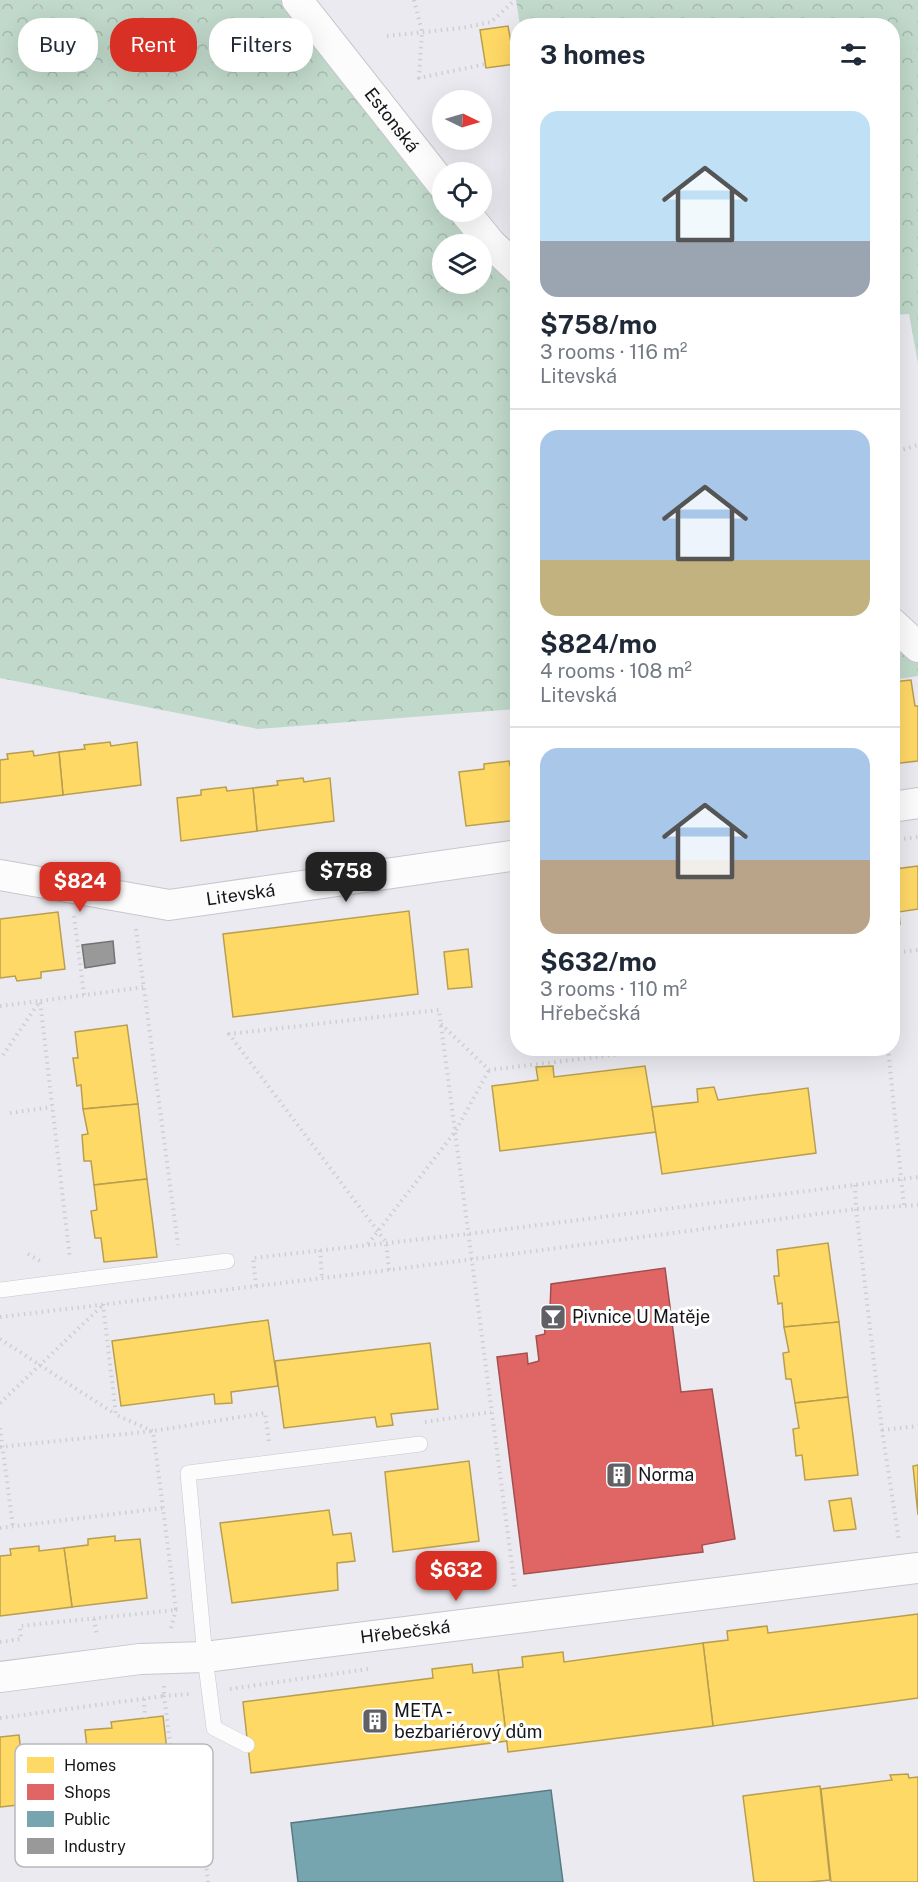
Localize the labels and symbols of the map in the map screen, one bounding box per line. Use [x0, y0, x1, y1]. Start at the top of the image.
street label: Estonská [360, 83, 424, 156]
north arrow [432, 90, 492, 150]
pin: $758 [310, 852, 382, 903]
pin: $824 [44, 862, 116, 913]
street label: Litevská [205, 879, 276, 910]
bar icon: Pivnice U Matěje [538, 1302, 568, 1332]
place label: Pivnice U Matěje [572, 1306, 710, 1327]
building icon: Norma [604, 1460, 634, 1490]
place label: Norma [638, 1464, 694, 1485]
pin: $632 [420, 1551, 492, 1602]
street label: Hřebečská [359, 1615, 451, 1648]
place label: META - bezbariérový dům [394, 1700, 542, 1742]
building icon: META - bezbariérový dům [360, 1706, 390, 1736]
legend [15, 1744, 213, 1867]
text: Homes [64, 1756, 116, 1775]
text: Shops [64, 1783, 111, 1802]
text: Public [64, 1810, 111, 1829]
text: Industry [64, 1837, 126, 1856]

